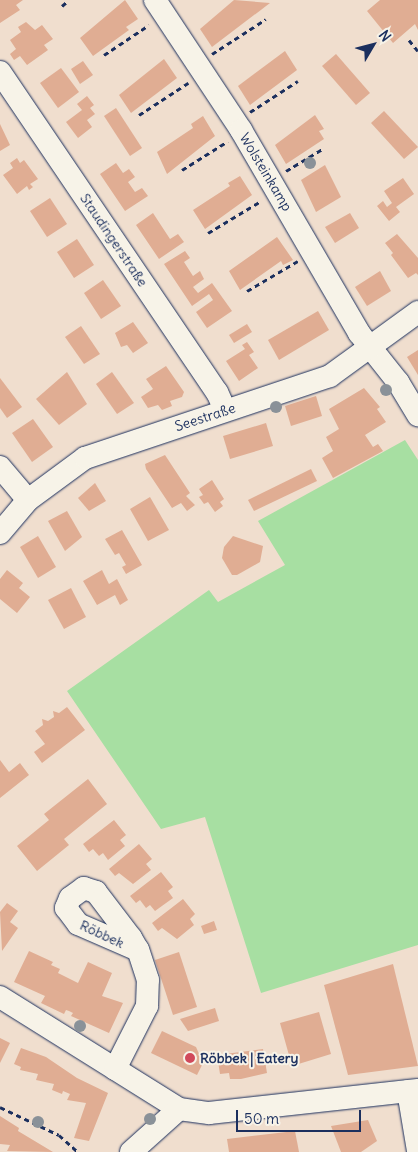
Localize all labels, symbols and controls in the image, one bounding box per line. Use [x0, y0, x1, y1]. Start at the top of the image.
north arrow [348, 20, 398, 70]
text: N [375, 27, 395, 45]
street label: Wolsteinkamp [236, 130, 296, 214]
street label: Staudingerstraße [77, 190, 151, 290]
street label: Seestraße [173, 399, 237, 435]
street label: Röbbek [77, 916, 127, 952]
place label: Röbbek | Eatery [200, 1050, 298, 1066]
marker: Röbbek | Eatery [184, 1052, 196, 1064]
scale bar [238, 1100, 363, 1132]
text: 50 m [244, 1109, 279, 1128]

